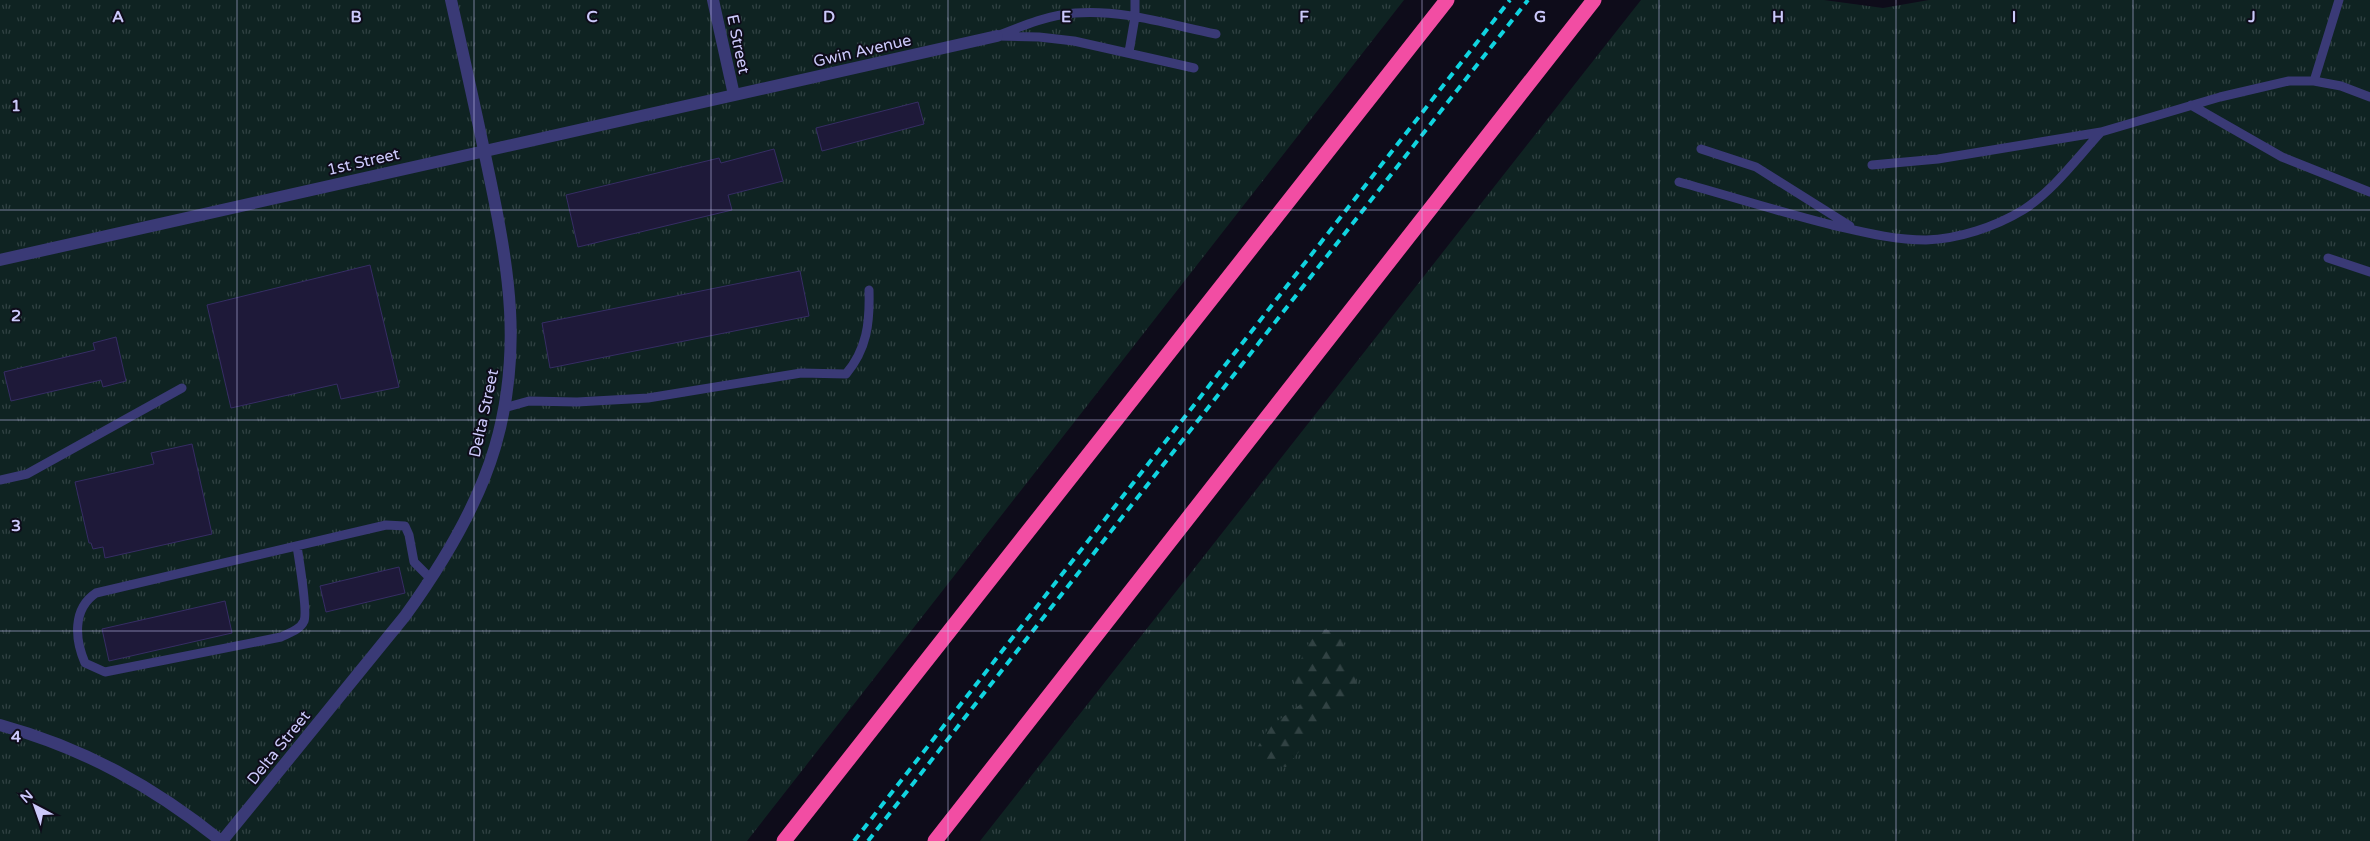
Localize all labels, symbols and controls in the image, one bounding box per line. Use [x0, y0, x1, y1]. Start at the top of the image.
text: A [112, 7, 124, 27]
text: B [350, 7, 362, 27]
text: C [586, 7, 598, 27]
text: D [823, 7, 835, 27]
text: E [1061, 7, 1071, 27]
text: F [1299, 7, 1309, 27]
text: G [1534, 7, 1546, 27]
text: H [1772, 7, 1784, 27]
text: I [2012, 7, 2016, 27]
text: J [2247, 7, 2256, 27]
street label: E Street [722, 13, 754, 76]
street label: Gwin Avenue [811, 30, 913, 72]
text: 1 [11, 96, 21, 116]
street label: 1st Street [325, 144, 401, 180]
text: 2 [11, 306, 21, 326]
street label: Delta Street [465, 367, 503, 459]
text: 3 [11, 516, 21, 536]
street label: Delta Street [243, 706, 315, 789]
text: 4 [11, 727, 21, 747]
north arrow [10, 781, 60, 831]
text: N [17, 786, 37, 807]

